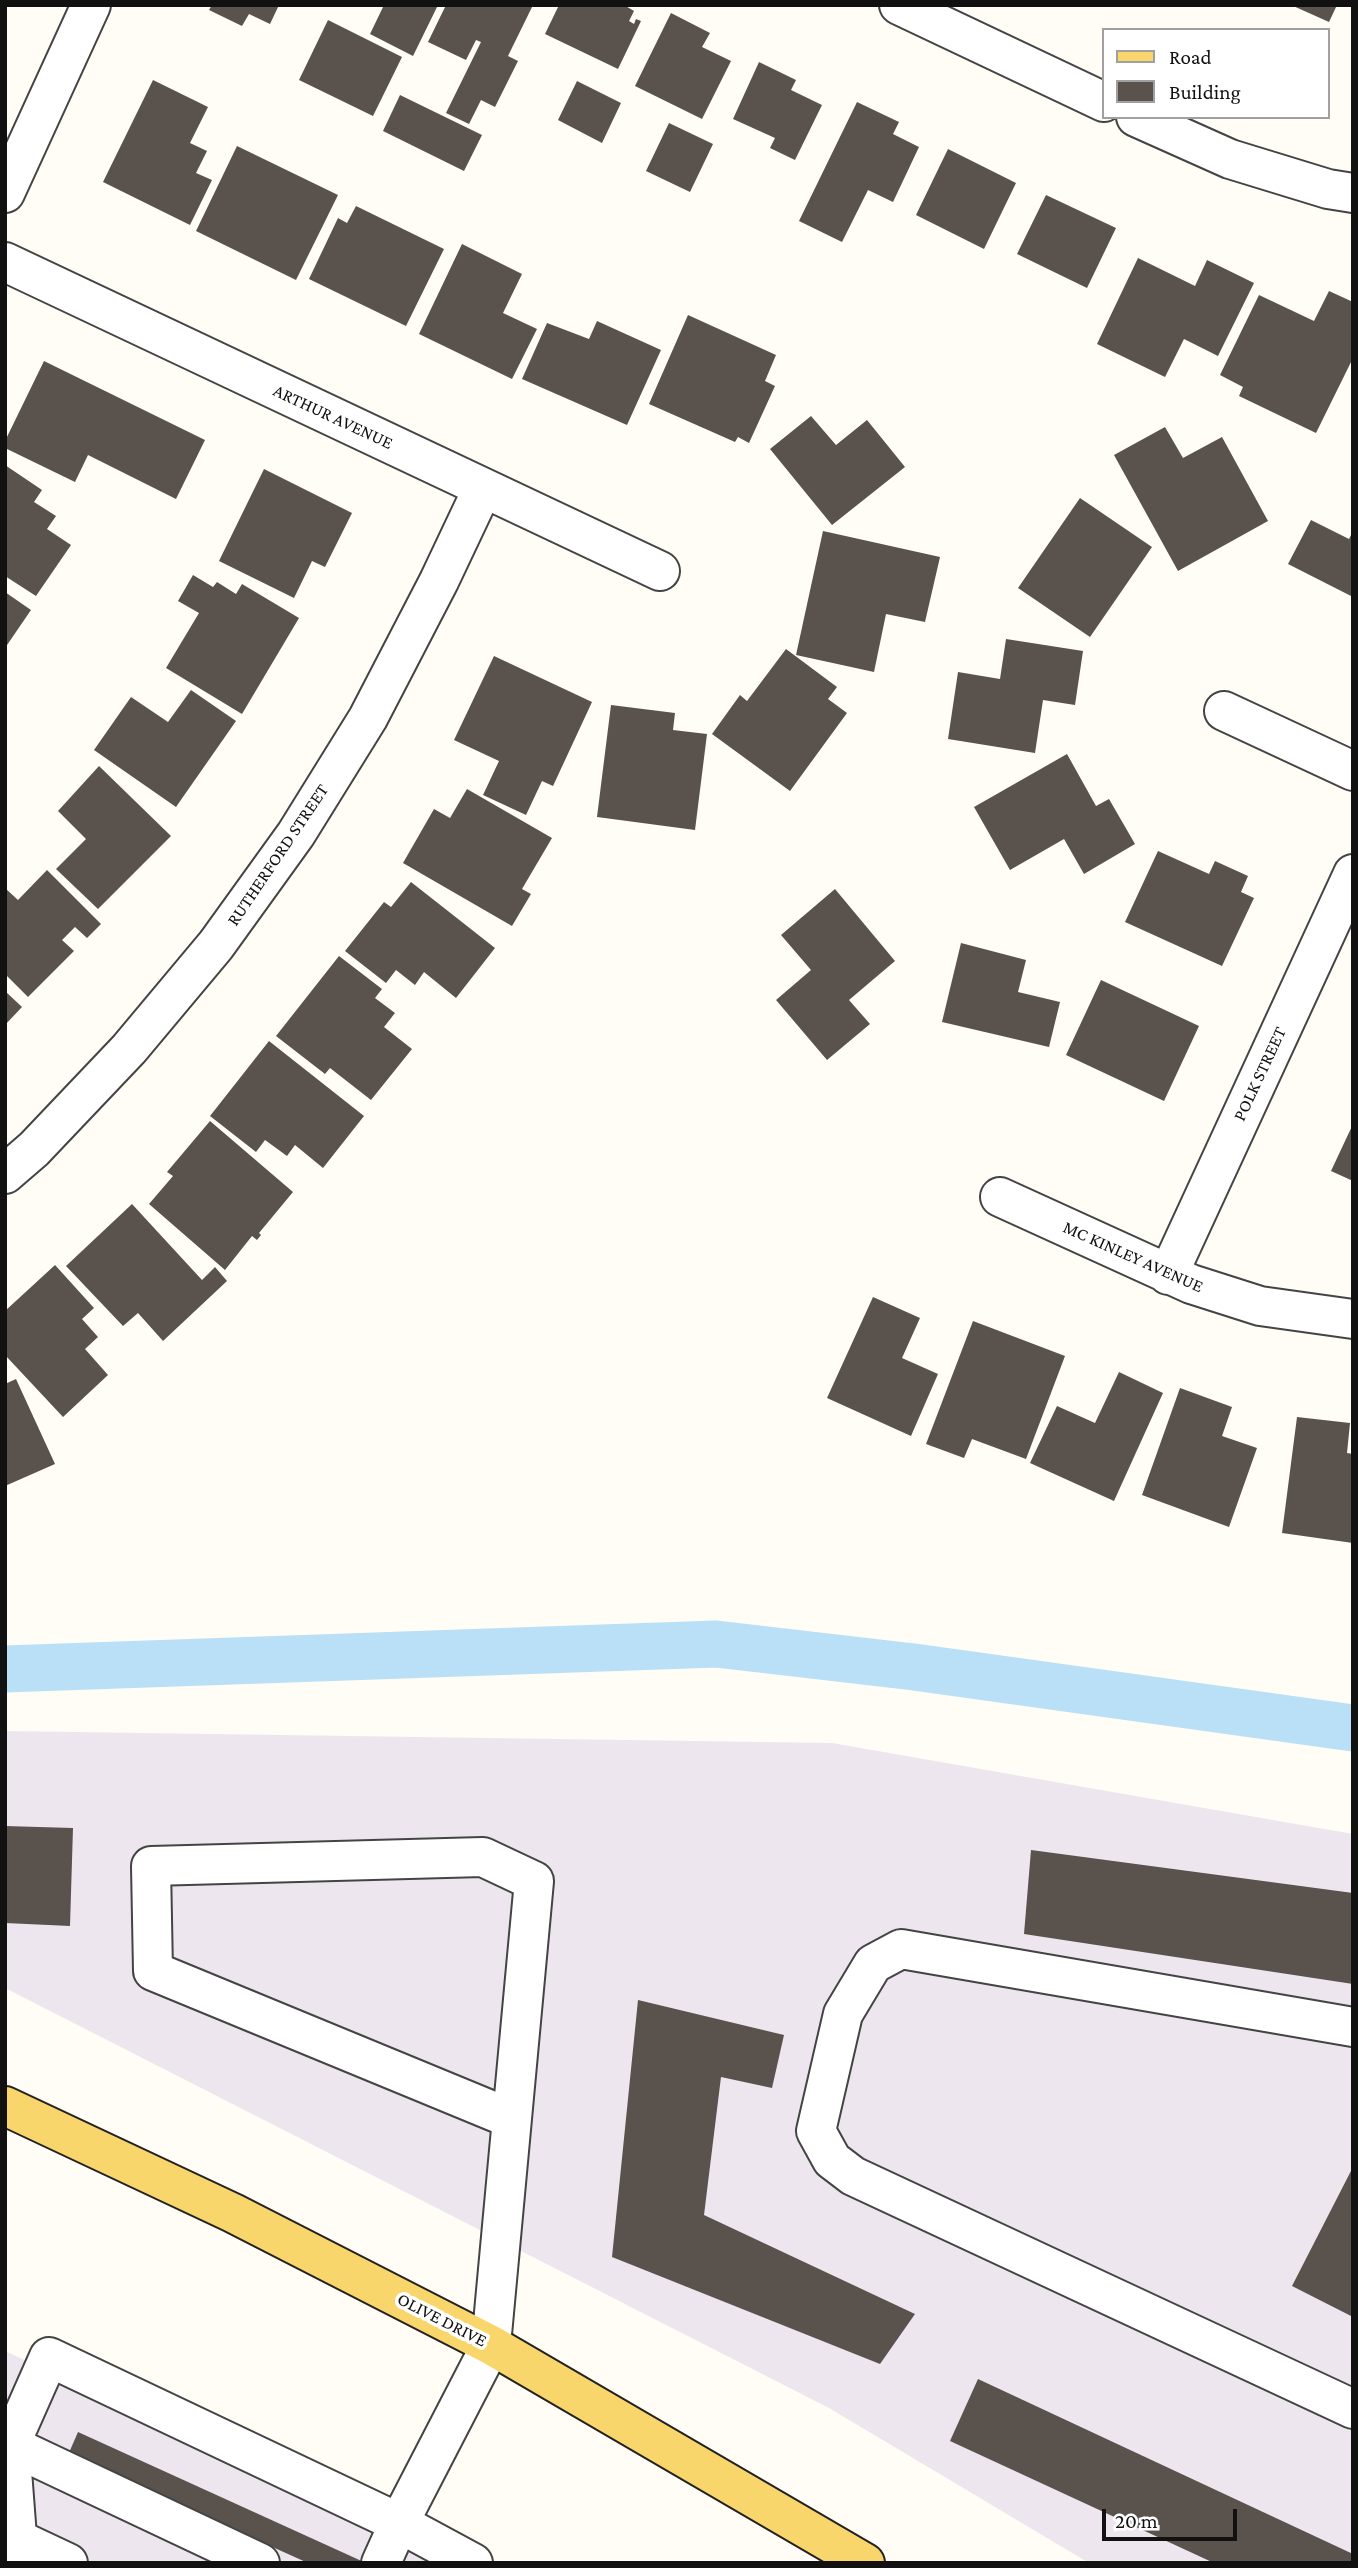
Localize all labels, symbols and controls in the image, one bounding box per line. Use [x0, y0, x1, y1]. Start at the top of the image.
legend [1102, 28, 1330, 119]
text: Road [1169, 45, 1212, 69]
text: Building [1169, 80, 1241, 104]
street label: ARTHUR AVENUE [270, 380, 396, 454]
street label: RUTHERFORD STREET [223, 780, 333, 930]
street label: POLK STREET [1229, 1024, 1291, 1124]
street label: MC KINLEY AVENUE [1060, 1216, 1206, 1298]
street label: OLIVE DRIVE [394, 2288, 490, 2352]
scale bar [1106, 2494, 1241, 2538]
text: 20 m [1115, 2509, 1158, 2533]

